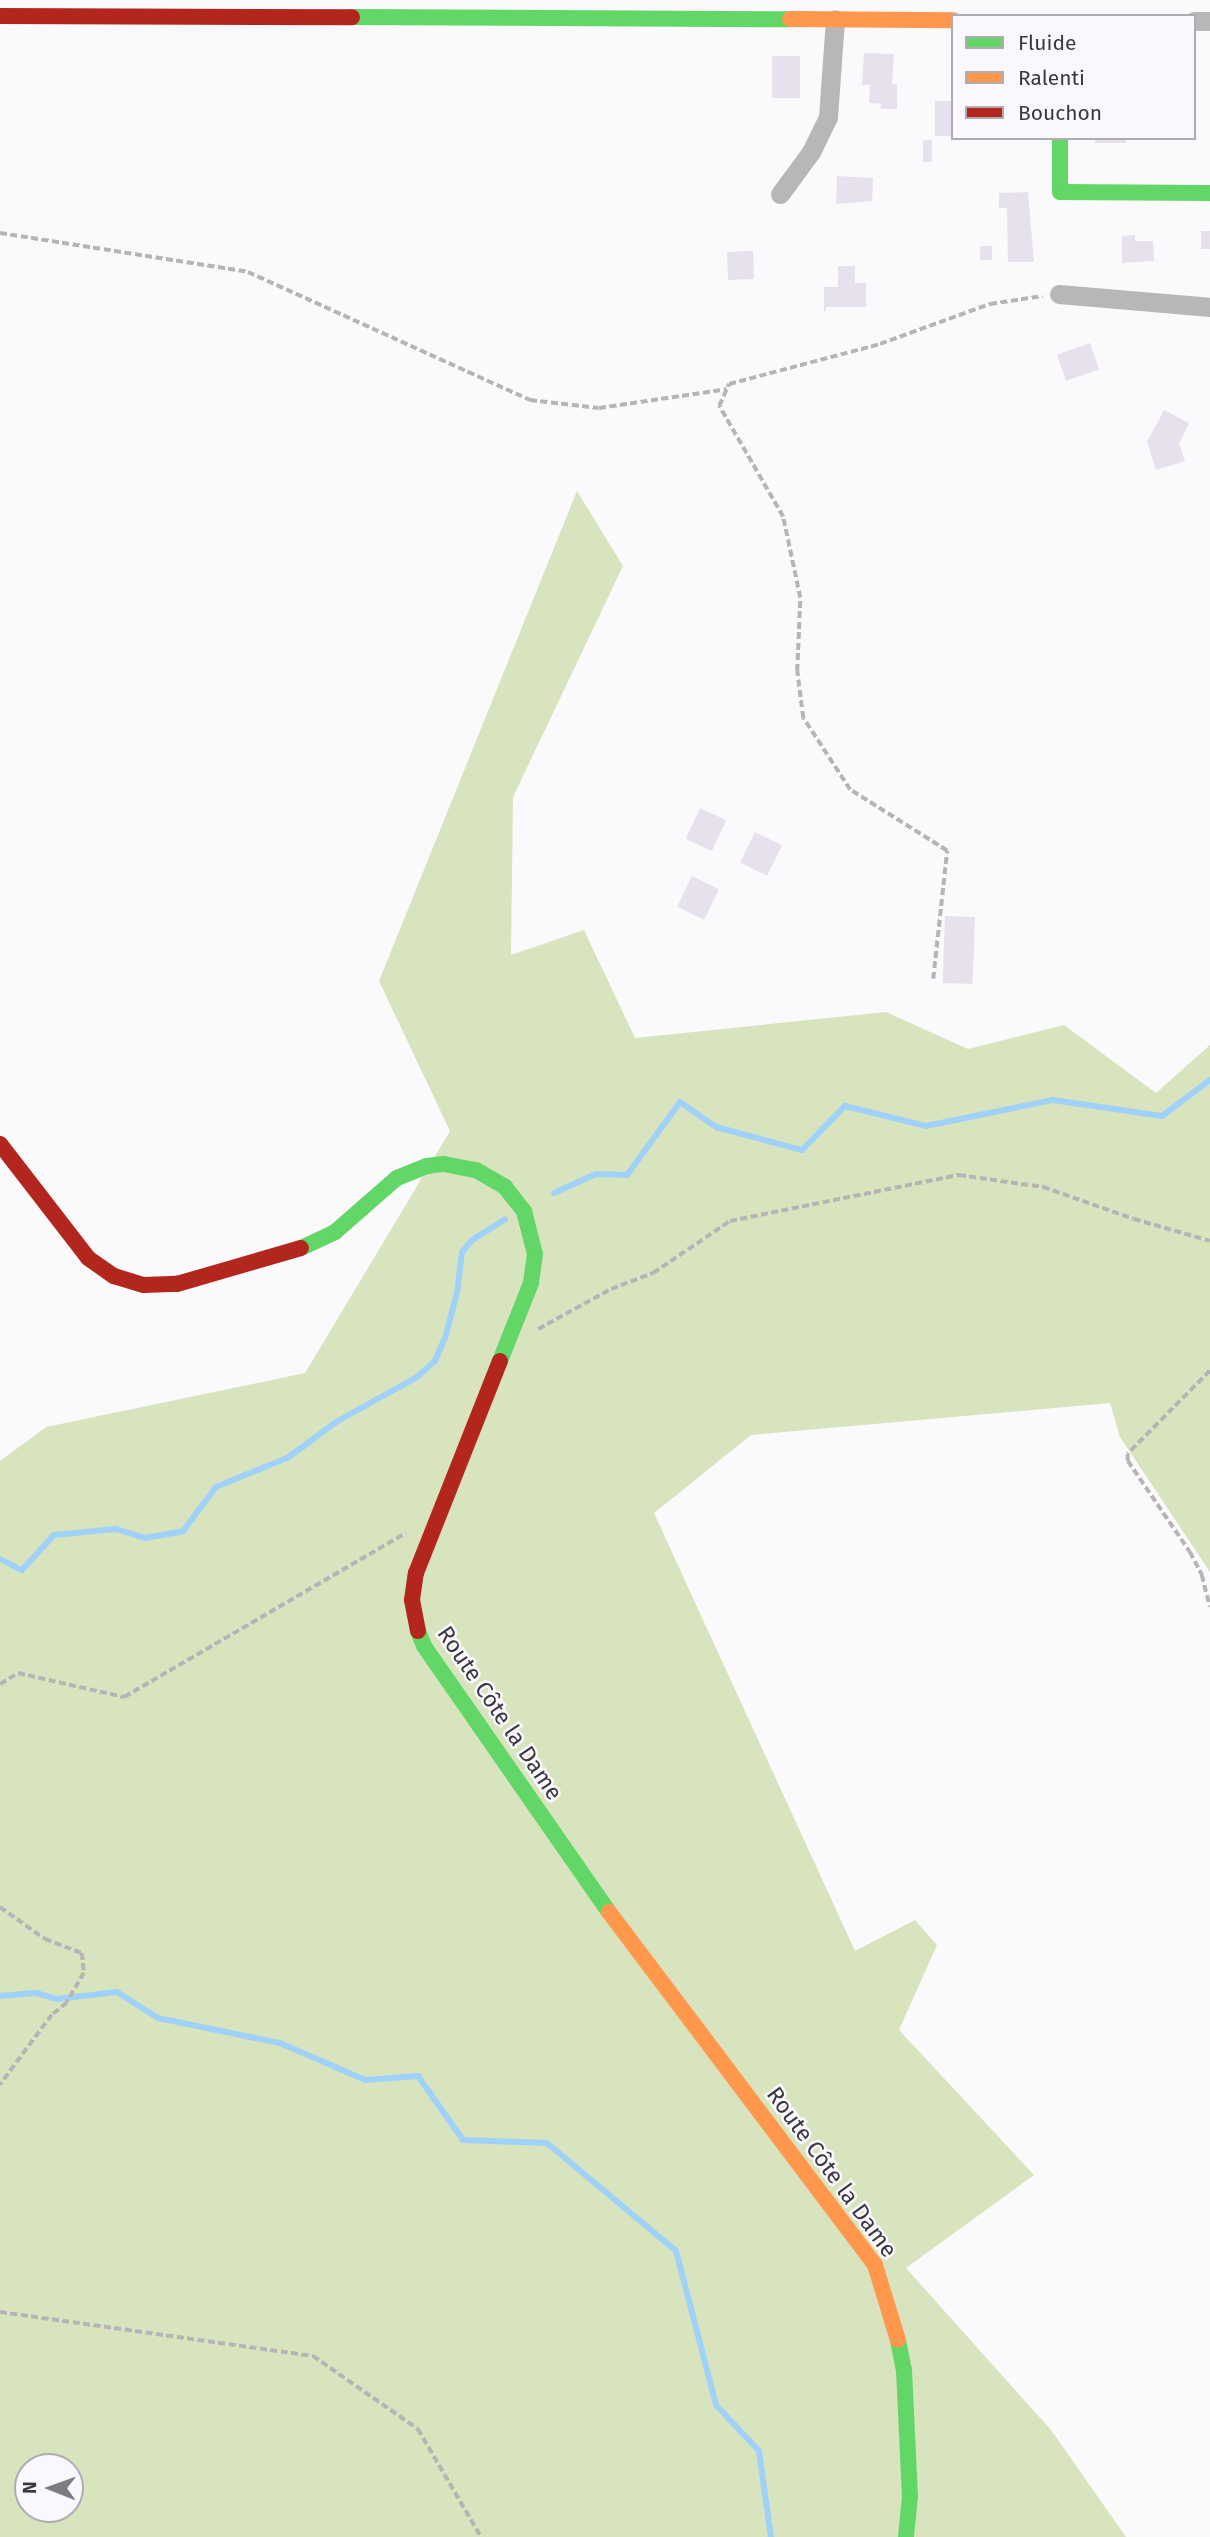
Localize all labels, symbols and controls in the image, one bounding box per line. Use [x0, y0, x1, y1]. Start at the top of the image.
legend [951, 14, 1196, 140]
text: Fluide [1018, 30, 1076, 56]
text: Ralenti [1018, 65, 1085, 91]
text: Bouchon [1018, 100, 1102, 126]
street label: Route Côte la Dame [432, 1621, 568, 1805]
street label: Route Côte la Dame [761, 2081, 903, 2263]
north arrow [14, 2453, 84, 2523]
text: N [18, 2481, 41, 2494]

